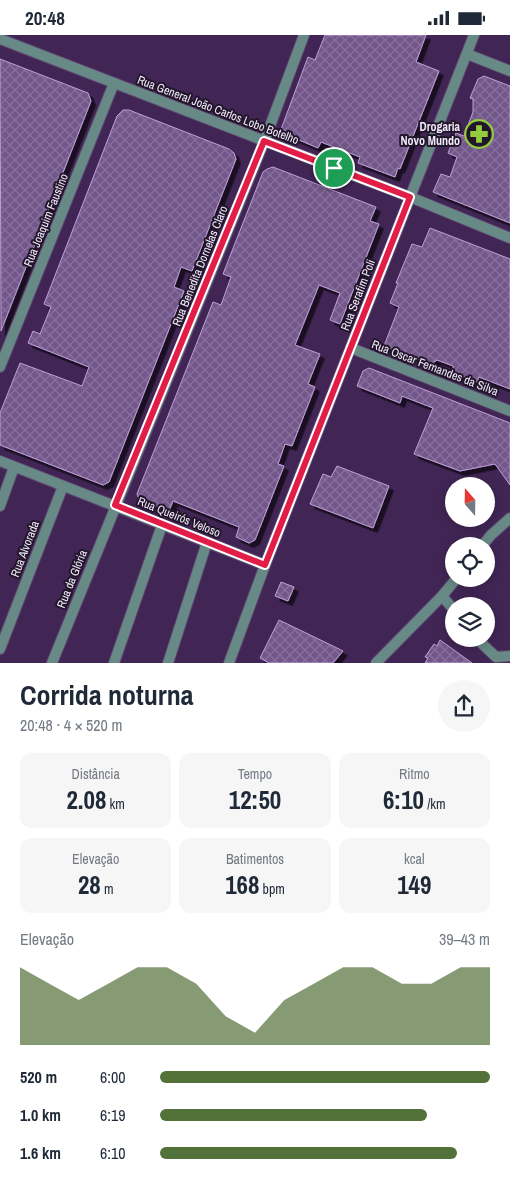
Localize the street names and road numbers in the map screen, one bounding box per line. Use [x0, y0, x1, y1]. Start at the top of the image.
street label: Rua General João Carlos Lobo Botelho [135, 72, 301, 148]
street label: Rua Joaquim Faustino [20, 171, 72, 269]
street label: Rua Benedita Dornelas Claro [169, 203, 231, 329]
street label: Rua Serafim Poli [337, 257, 379, 333]
street label: Rua Oscar Fernandes da Silva [369, 336, 501, 400]
street label: Rua Queirós Veloso [135, 493, 223, 541]
street label: Rua Alvorada [7, 518, 43, 579]
street label: Rua da Glória [53, 547, 91, 610]

